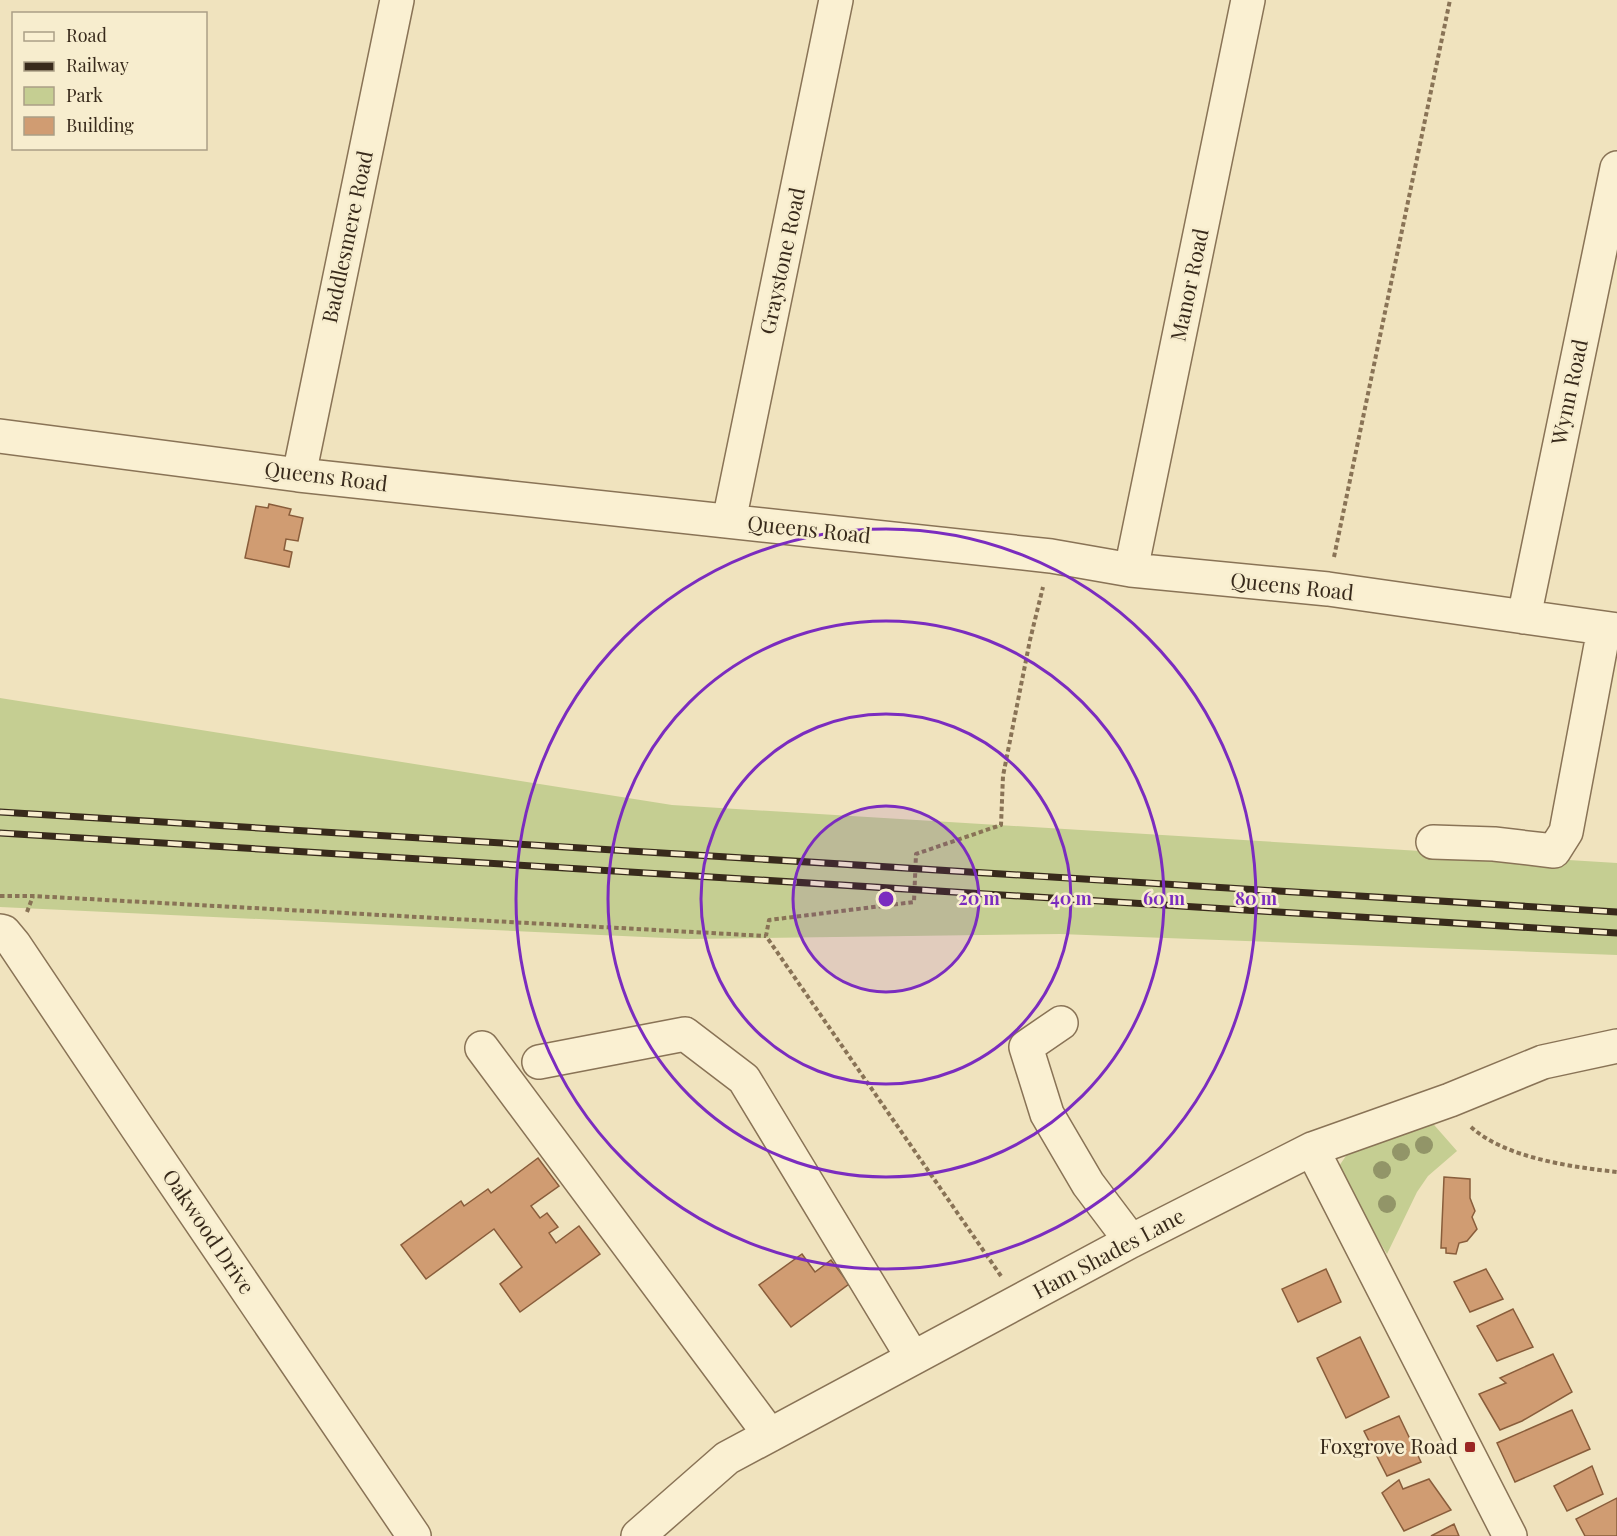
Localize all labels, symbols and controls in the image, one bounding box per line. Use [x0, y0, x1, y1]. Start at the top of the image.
legend [12, 12, 207, 150]
text: Road [66, 23, 107, 47]
text: Railway [66, 53, 129, 77]
text: Park [66, 83, 103, 107]
text: Building [66, 113, 134, 137]
street label: Baddlesmere Road [314, 148, 378, 325]
street label: Graystone Road [752, 185, 810, 337]
street label: Manor Road [1162, 226, 1214, 344]
street label: Wynn Road [1543, 336, 1593, 448]
street label: Queens Road [263, 454, 389, 496]
street label: Queens Road [746, 508, 872, 548]
street label: Queens Road [1229, 565, 1355, 605]
text: 20 m [958, 886, 1000, 910]
text: 40 m [1050, 886, 1093, 910]
text: 60 m [1143, 886, 1186, 910]
text: 80 m [1235, 886, 1278, 910]
centre of rings [876, 889, 896, 909]
street label: Oakwood Drive [157, 1163, 262, 1299]
street label: Ham Shades Lane [1027, 1201, 1189, 1304]
place label: Foxgrove Road [1319, 1431, 1458, 1459]
marker: Foxgrove Road [1463, 1440, 1477, 1454]

